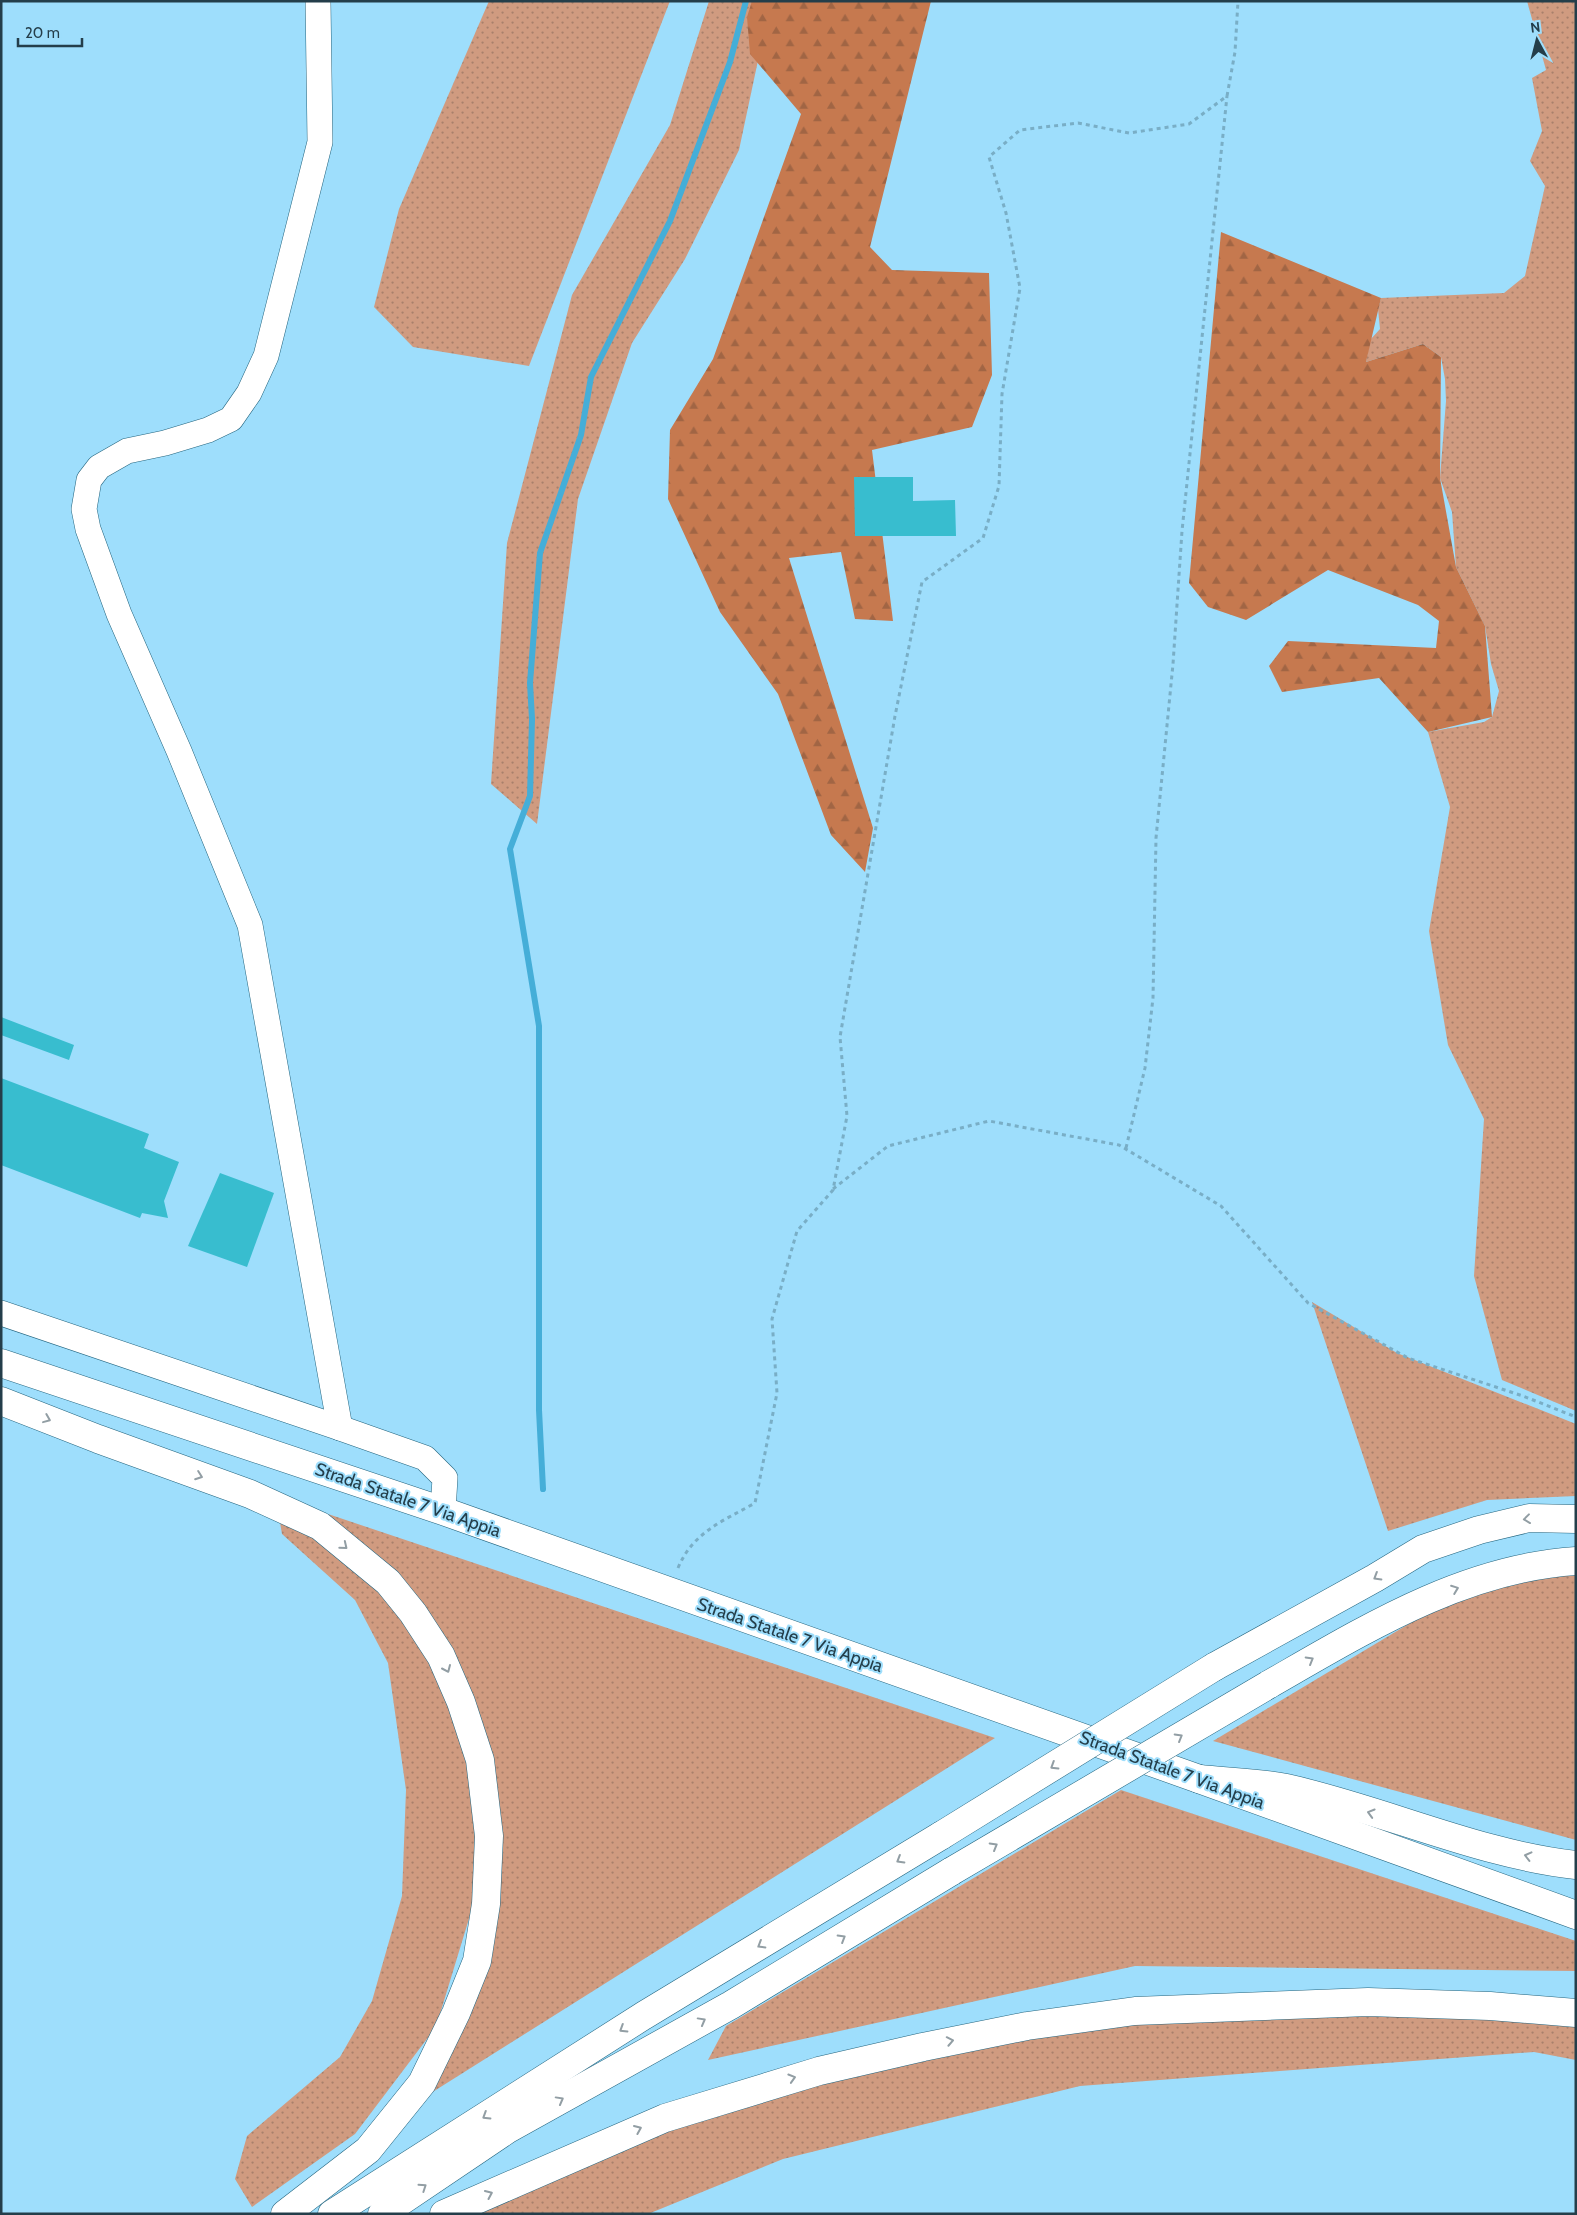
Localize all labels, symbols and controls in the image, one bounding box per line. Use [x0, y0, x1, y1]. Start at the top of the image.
scale bar [18, 15, 81, 47]
north arrow [1512, 15, 1562, 65]
text: N [1529, 18, 1541, 37]
text: 20 m [25, 24, 60, 42]
one-way arrow [42, 1413, 50, 1423]
street label: Strada Statale 7 Via Appia [312, 1458, 504, 1542]
one-way arrow [194, 1470, 202, 1480]
one-way arrow [1523, 1513, 1531, 1524]
one-way arrow [338, 1540, 347, 1548]
one-way arrow [1373, 1570, 1382, 1580]
one-way arrow [1450, 1584, 1459, 1595]
street label: Strada Statale 7 Via Appia [694, 1593, 886, 1677]
one-way arrow [1304, 1657, 1313, 1667]
one-way arrow [440, 1664, 451, 1673]
street label: Strada Statale 7 Via Appia [1077, 1726, 1268, 1814]
one-way arrow [1173, 1733, 1182, 1743]
one-way arrow [1050, 1760, 1059, 1770]
one-way arrow [1368, 1808, 1376, 1818]
one-way arrow [988, 1842, 997, 1852]
one-way arrow [1523, 1851, 1532, 1862]
one-way arrow [897, 1854, 906, 1864]
one-way arrow [836, 1934, 845, 1944]
one-way arrow [758, 1938, 767, 1948]
one-way arrow [697, 2017, 706, 2027]
one-way arrow [619, 2023, 628, 2032]
one-way arrow [946, 2036, 955, 2047]
one-way arrow [788, 2074, 796, 2084]
one-way arrow [555, 2097, 564, 2107]
one-way arrow [482, 2110, 491, 2120]
one-way arrow [633, 2125, 642, 2136]
one-way arrow [417, 2184, 426, 2193]
one-way arrow [484, 2189, 493, 2200]

